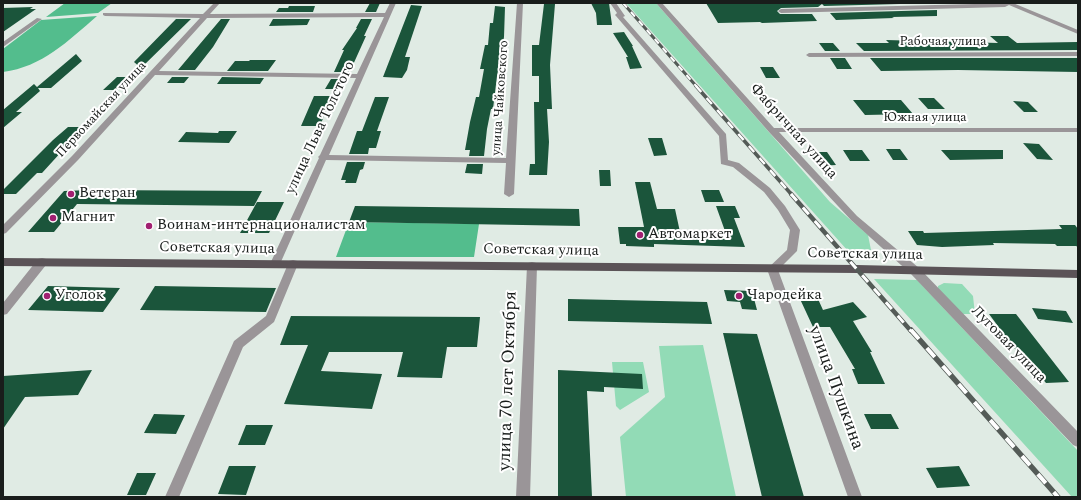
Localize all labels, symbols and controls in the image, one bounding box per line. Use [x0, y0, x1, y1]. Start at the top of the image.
street label: Рабочая улица [899, 34, 987, 50]
street label: улица Чайковского [489, 40, 513, 156]
street label: Первомайская улица [53, 59, 151, 161]
street label: улица Льва Толстого [282, 59, 360, 197]
street label: Фабричная улица [745, 81, 841, 183]
street label: Южная улица [883, 110, 967, 126]
place label: Ветеран [79, 185, 136, 203]
marker: Ветеран [66, 189, 76, 199]
place label: Магнит [61, 209, 115, 227]
marker: Магнит [48, 213, 58, 223]
place label: Воинам-интернационалистам [157, 217, 366, 235]
marker: Воинам-интернационалистам [144, 221, 154, 231]
place label: Автомаркет [648, 226, 731, 244]
marker: Автомаркет [635, 230, 645, 240]
street label: Советская улица [159, 239, 275, 259]
street label: Советская улица [483, 241, 599, 261]
street label: Советская улица [807, 245, 923, 265]
place label: Уголок [55, 287, 104, 305]
place label: Чародейка [747, 287, 822, 305]
marker: Уголок [42, 291, 52, 301]
street label: улица 70 лет Октября [495, 291, 523, 471]
marker: Чародейка [734, 291, 744, 301]
street label: Луговая улица [967, 303, 1049, 387]
street label: улица Пушкина [803, 323, 867, 453]

